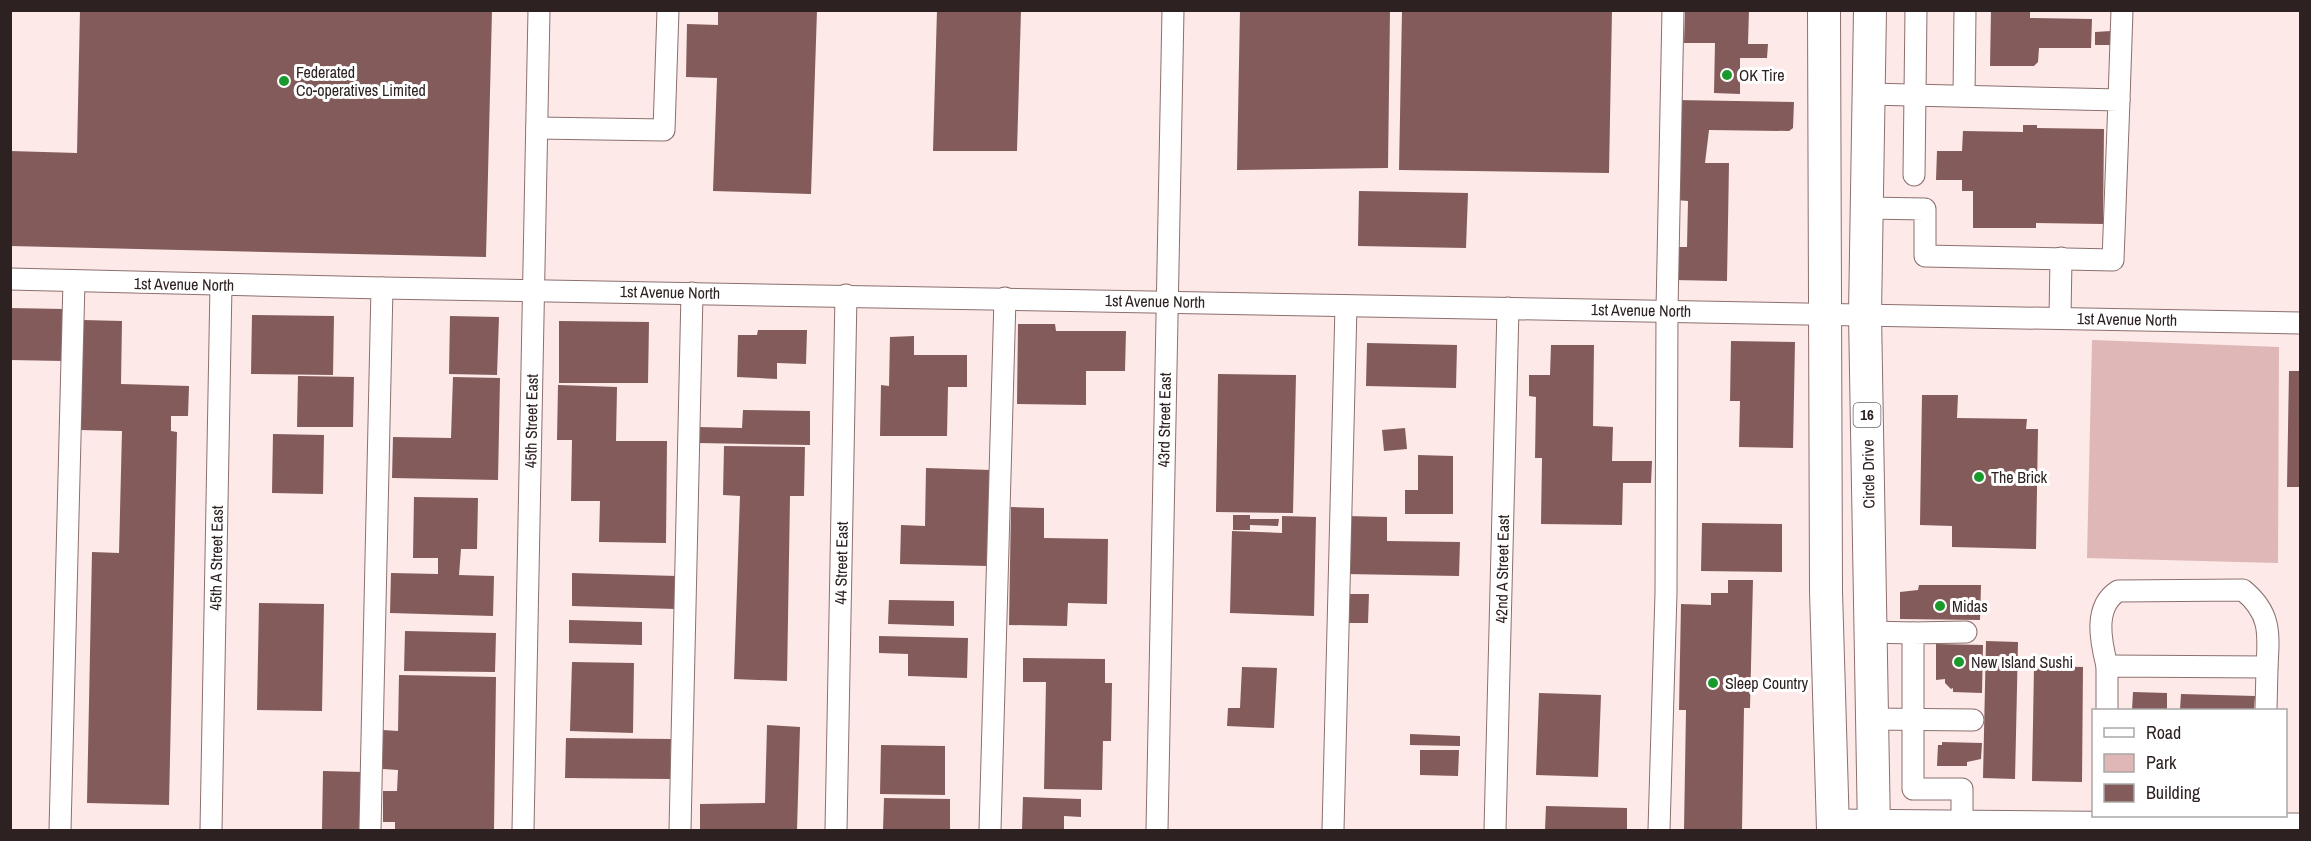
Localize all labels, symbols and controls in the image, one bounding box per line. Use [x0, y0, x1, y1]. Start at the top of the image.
place label: Federated Co-operatives Limited [296, 61, 426, 101]
place label: OK Tire [1739, 64, 1784, 86]
marker: OK Tire [1720, 68, 1734, 82]
marker: Federated Co-operatives Limited [277, 74, 291, 88]
street label: 1st Avenue North [134, 272, 234, 296]
street label: 1st Avenue North [620, 280, 720, 304]
street label: 1st Avenue North [1105, 289, 1205, 313]
street label: 1st Avenue North [1591, 298, 1691, 322]
street label: 1st Avenue North [2077, 307, 2177, 331]
street label: 43rd Street East [1152, 372, 1176, 468]
street label: 45th Street East [519, 373, 543, 468]
road number: 16 [1854, 403, 1880, 427]
street label: Circle Drive [1856, 439, 1880, 509]
place label: The Brick [1991, 466, 2048, 488]
marker: The Brick [1972, 470, 1986, 484]
street label: 45th A Street East [204, 505, 228, 611]
street label: 42nd A Street East [1490, 514, 1514, 624]
street label: 44 Street East [829, 521, 853, 605]
place label: Midas [1952, 595, 1988, 617]
marker: Midas [1933, 599, 1947, 613]
place label: New Island Sushi [1971, 651, 2073, 673]
marker: New Island Sushi [1952, 655, 1966, 669]
place label: Sleep Country [1725, 672, 1809, 694]
marker: Sleep Country [1706, 676, 1720, 690]
legend [2092, 709, 2287, 817]
text: Road [2146, 720, 2181, 745]
text: Park [2146, 750, 2177, 775]
text: Building [2146, 780, 2201, 805]

